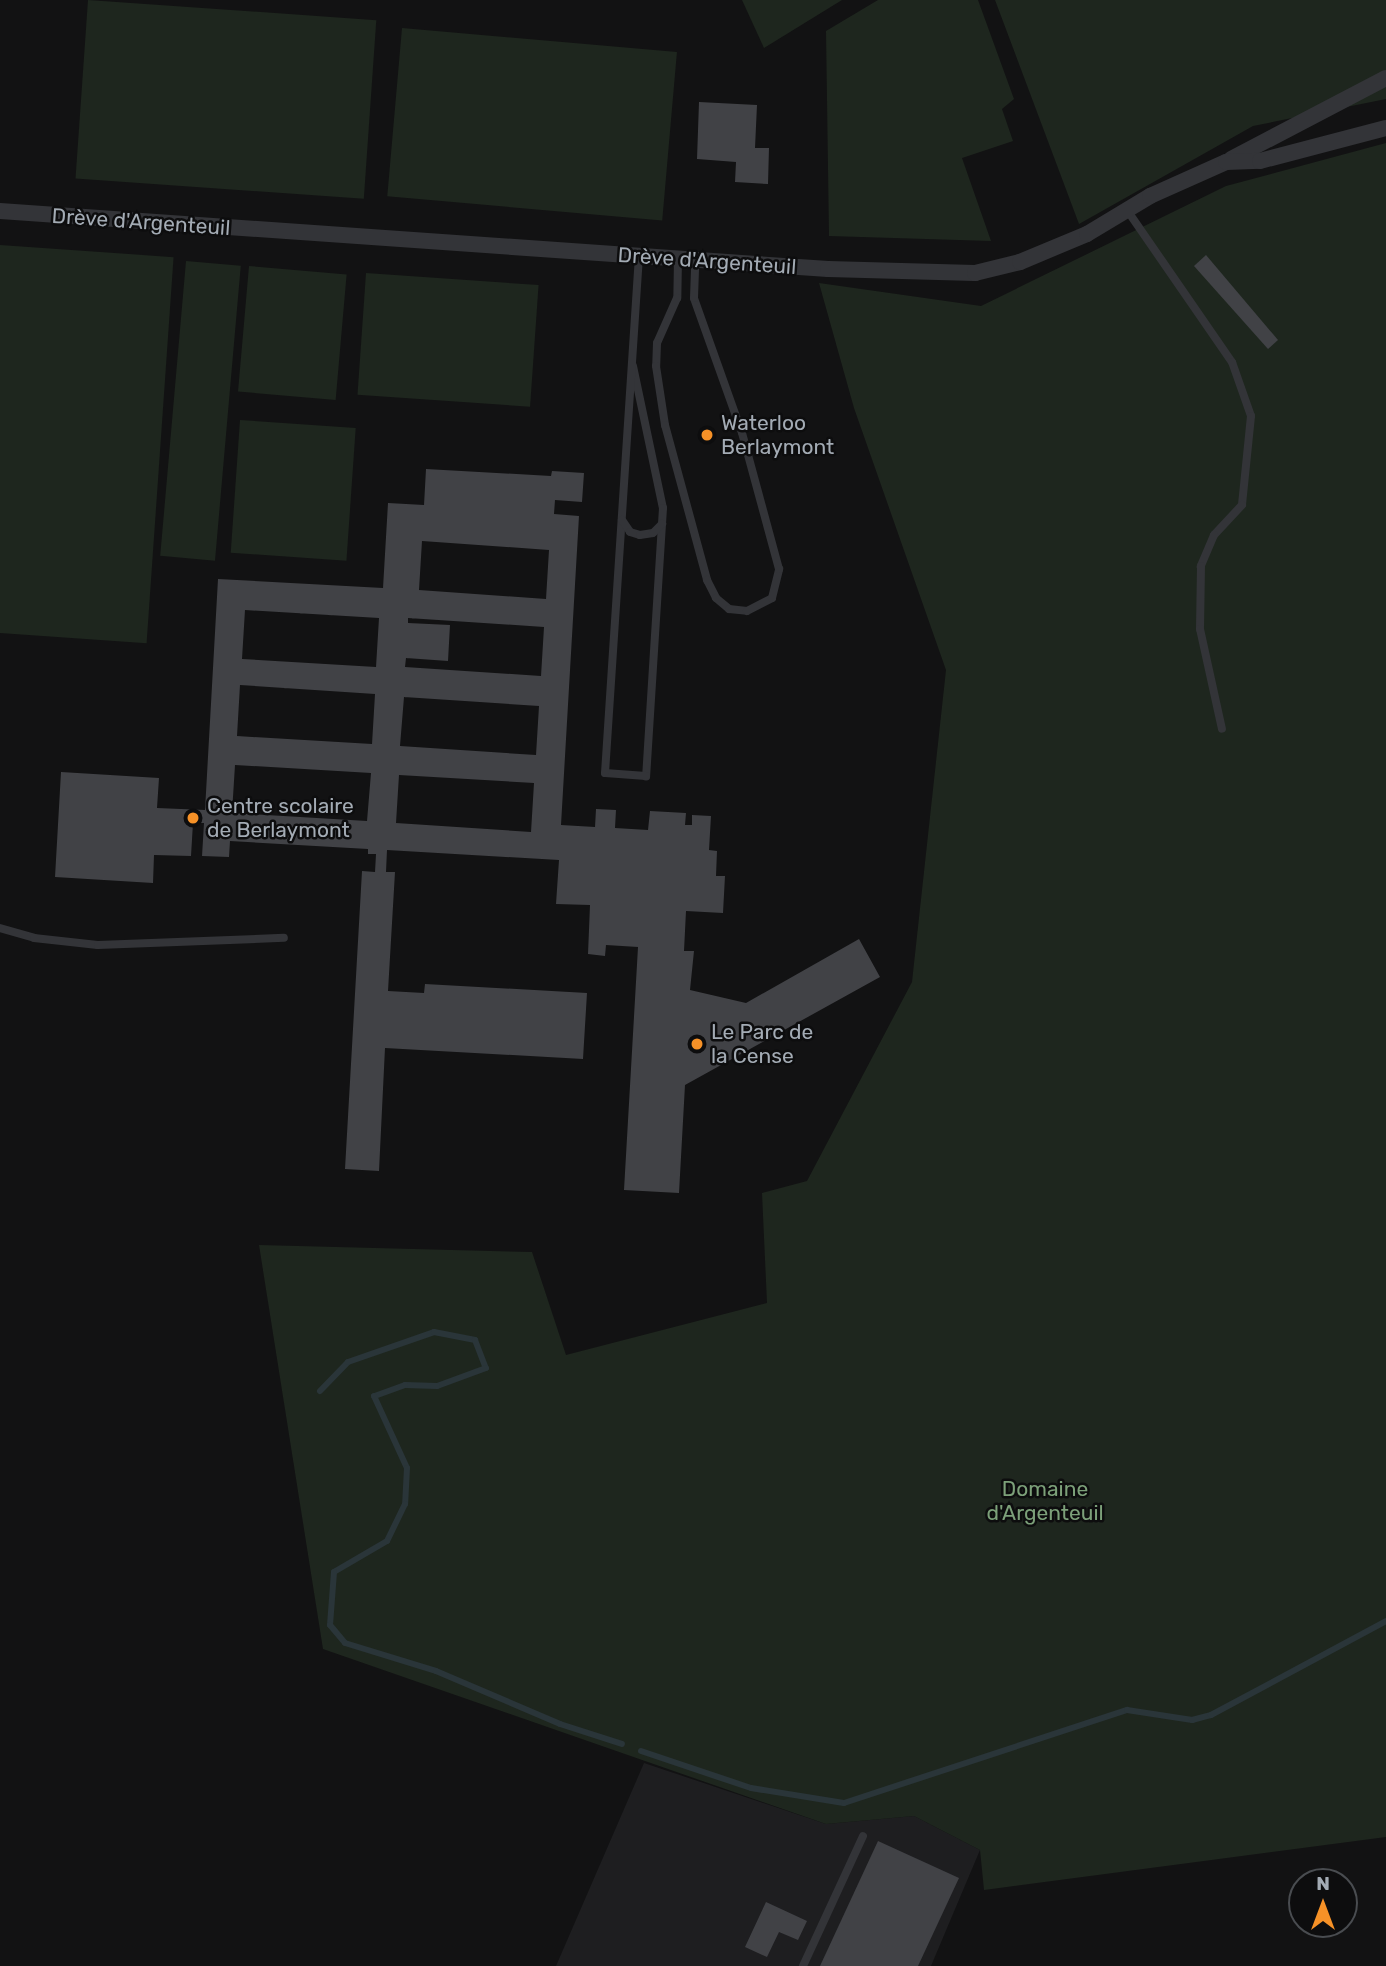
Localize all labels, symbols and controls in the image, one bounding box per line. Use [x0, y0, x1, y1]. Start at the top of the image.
street label: Drève d'Argenteuil [51, 203, 231, 241]
street label: Drève d'Argenteuil [617, 242, 797, 280]
place label: Waterloo Berlaymont [721, 410, 834, 460]
marker: Waterloo Berlaymont [699, 427, 715, 443]
place label: Centre scolaire de Berlaymont [207, 793, 354, 843]
marker: Centre scolaire de Berlaymont [185, 810, 201, 826]
place label: Le Parc de la Cense [711, 1019, 813, 1069]
marker: Le Parc de la Cense [689, 1036, 705, 1052]
park label: Domaine d'Argenteuil [986, 1476, 1104, 1526]
north arrow [1288, 1868, 1358, 1938]
text: N [1316, 1872, 1330, 1895]

